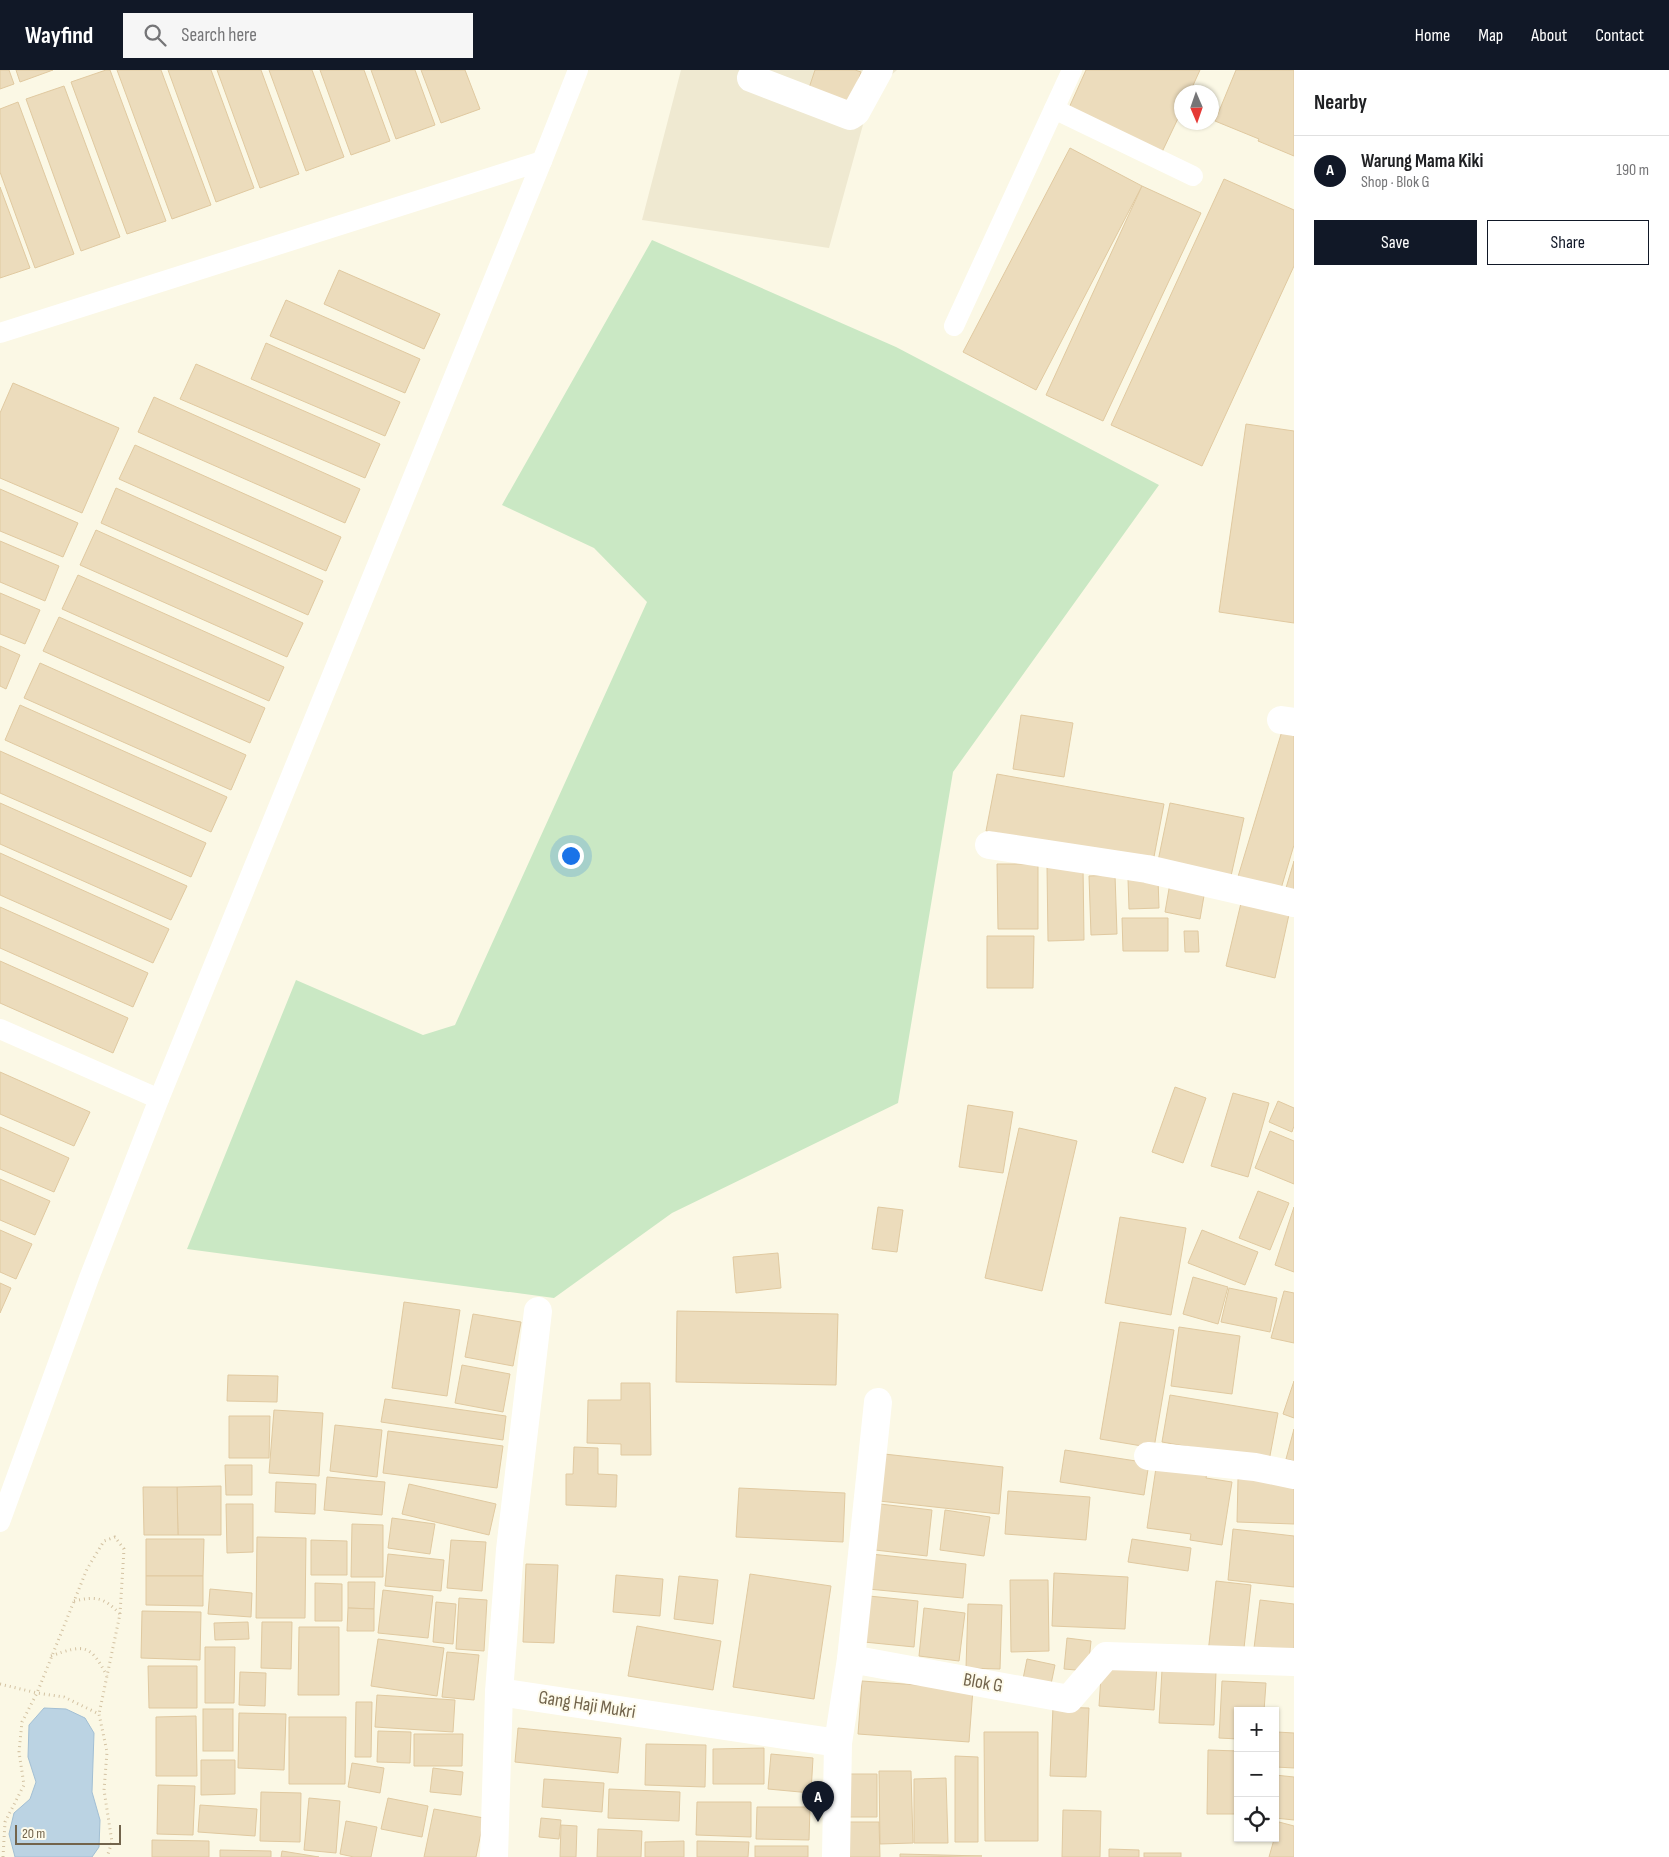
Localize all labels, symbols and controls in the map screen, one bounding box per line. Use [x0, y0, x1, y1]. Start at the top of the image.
search box [123, 13, 473, 58]
text: Wayfind [25, 21, 93, 50]
icon: search [141, 21, 169, 49]
text: Search here [181, 24, 257, 47]
text: Home [1415, 25, 1450, 46]
text: Map [1478, 25, 1503, 46]
text: About [1531, 25, 1567, 46]
text: Contact [1595, 25, 1644, 46]
north arrow [1174, 85, 1219, 130]
text: Nearby [1314, 90, 1367, 115]
text: Warung Mama Kiki [1361, 150, 1483, 173]
text: A [1326, 161, 1334, 180]
text: 190 m [1616, 161, 1649, 180]
text: Shop · Blok G [1361, 173, 1430, 192]
button: Save [1314, 220, 1477, 265]
button: Share [1487, 220, 1649, 265]
your location [558, 843, 584, 869]
street label: Blok G [961, 1668, 1005, 1698]
street label: Gang Haji Mukri [537, 1686, 637, 1724]
map controls [1234, 1707, 1279, 1842]
button: + [1234, 1707, 1279, 1752]
button: − [1234, 1752, 1279, 1797]
pin: A [802, 1781, 834, 1822]
button: locate [1234, 1797, 1279, 1842]
scale bar [15, 1822, 121, 1845]
text: 20 m [22, 1825, 45, 1842]

